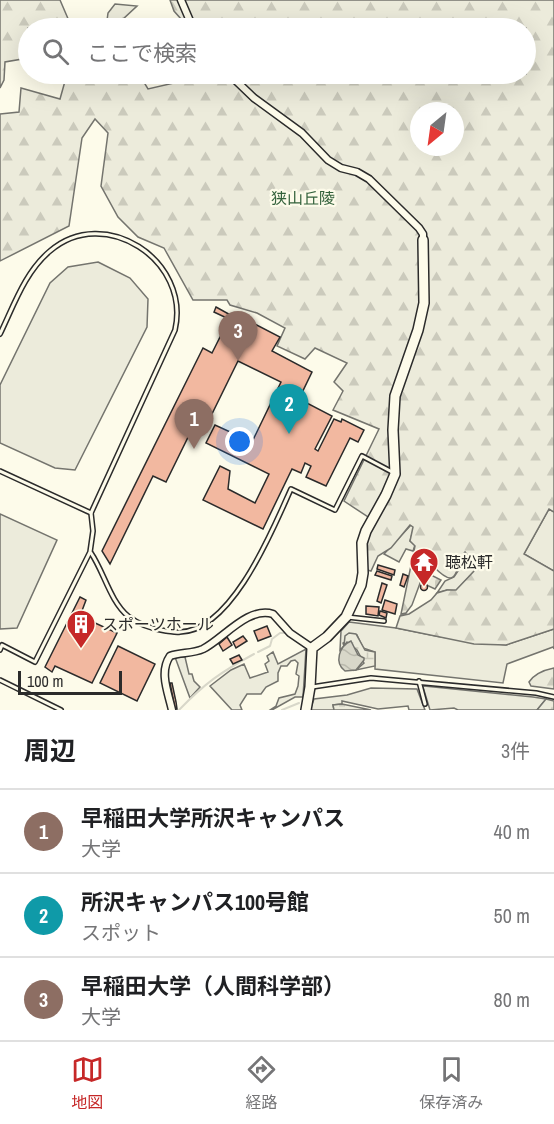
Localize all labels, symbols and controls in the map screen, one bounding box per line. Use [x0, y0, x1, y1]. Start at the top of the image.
search box [18, 18, 536, 84]
icon: search [39, 35, 72, 68]
text: ここで検索 [87, 38, 197, 68]
north arrow [410, 102, 464, 156]
park label: 狭山丘陵 [271, 187, 335, 209]
pin: 3 [218, 312, 258, 361]
pin: 2 [270, 384, 308, 434]
pin: 1 [174, 400, 214, 449]
your location [225, 427, 254, 456]
temple icon: 聴松軒 [408, 546, 440, 588]
place label: 聴松軒 [445, 551, 493, 573]
building icon: スポーツホール [65, 608, 97, 650]
place label: スポーツホール [102, 613, 214, 635]
scale bar [18, 668, 122, 696]
text: 100 m [27, 670, 63, 692]
text: 周辺 [24, 733, 76, 768]
text: 3件 [501, 737, 530, 764]
text: 早稲田大学所沢キャンパス [81, 803, 345, 833]
text: 1 [39, 818, 48, 845]
text: 40 m [494, 818, 530, 845]
text: 大学 [81, 835, 121, 862]
text: 所沢キャンパス100号館 [81, 887, 309, 917]
text: 2 [39, 902, 48, 929]
text: 50 m [494, 902, 530, 929]
text: スポット [81, 919, 161, 946]
text: 早稲田大学（人間科学部） [81, 971, 345, 1001]
text: 3 [39, 986, 48, 1013]
text: 80 m [494, 986, 530, 1013]
text: 大学 [81, 1003, 121, 1030]
tab: 地図 [71, 1053, 104, 1113]
tab: 経路 [245, 1053, 278, 1113]
tab: 保存済み [419, 1053, 483, 1113]

